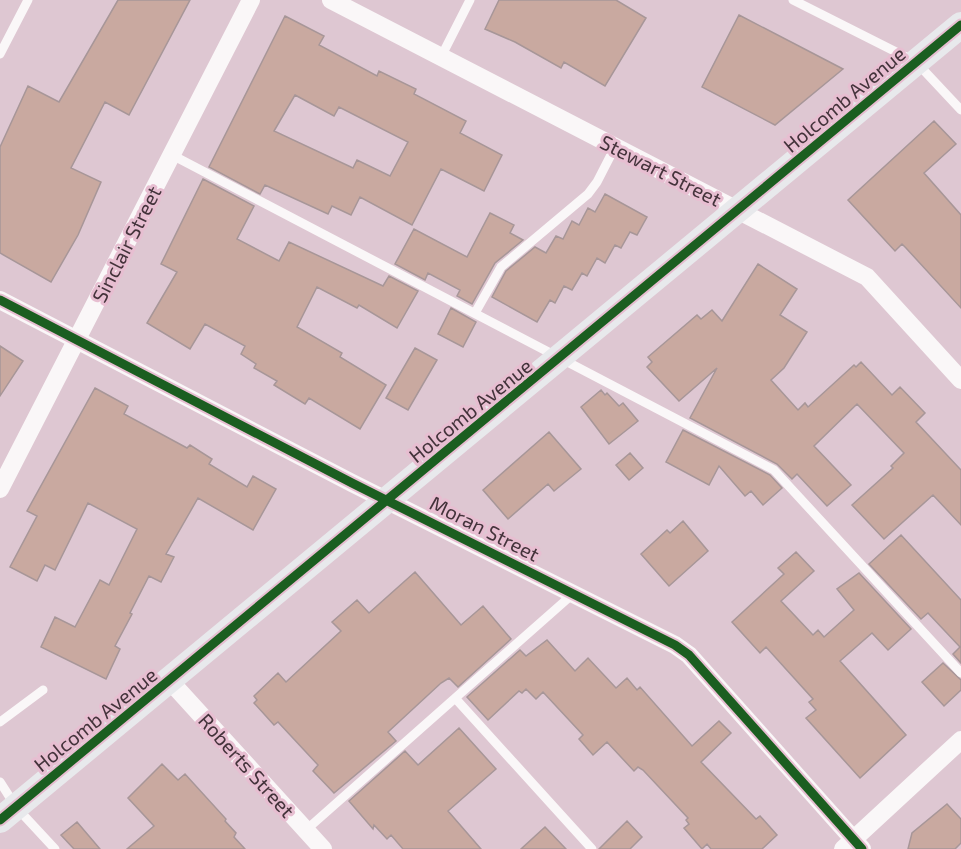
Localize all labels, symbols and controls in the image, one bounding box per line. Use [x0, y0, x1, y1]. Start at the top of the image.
street label: Holcomb Avenue [778, 41, 910, 157]
street label: Stewart Street [597, 129, 726, 211]
street label: Sinclair Street [86, 182, 166, 306]
street label: Holcomb Avenue [404, 353, 536, 467]
street label: Moran Street [426, 490, 544, 566]
street label: Holcomb Avenue [29, 662, 161, 776]
street label: Roberts Street [194, 708, 300, 822]

